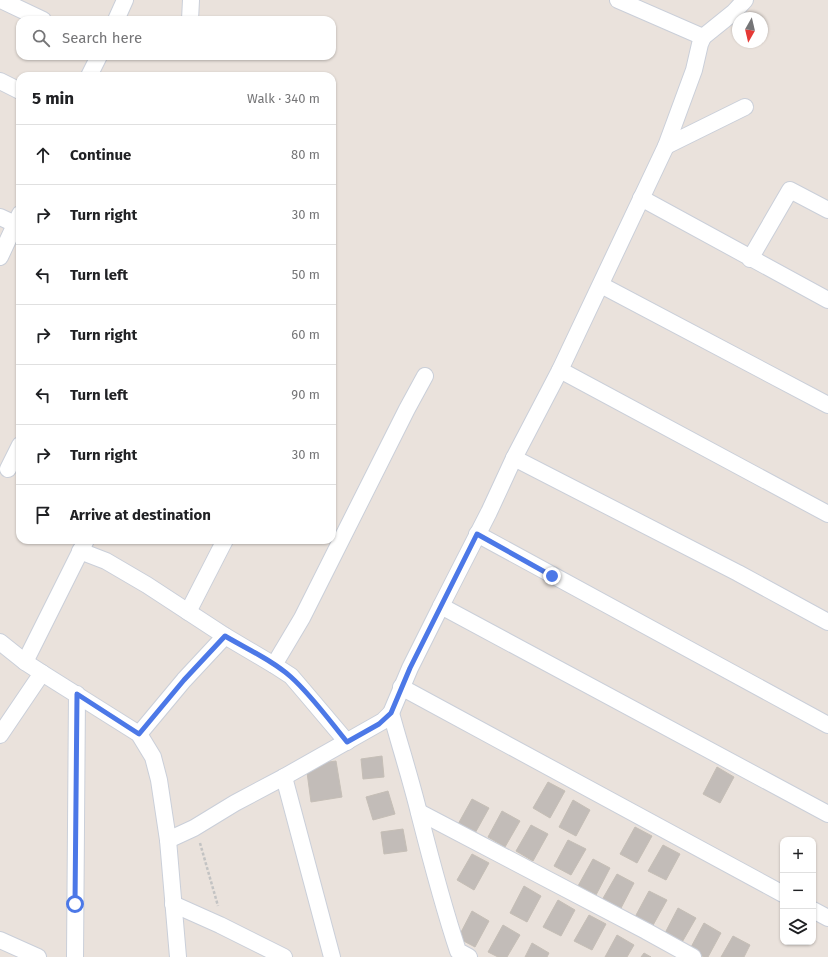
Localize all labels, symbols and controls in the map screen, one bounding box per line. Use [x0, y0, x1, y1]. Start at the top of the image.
north arrow [732, 12, 768, 48]
search box [16, 16, 336, 60]
icon: search [30, 27, 52, 49]
text: Search here [62, 29, 142, 47]
text: 5 min [32, 88, 74, 109]
text: Walk · 340 m [247, 91, 320, 106]
icon: ahead [32, 144, 54, 166]
text: Continue [70, 146, 131, 164]
text: 80 m [291, 147, 320, 162]
icon: right [32, 204, 54, 226]
text: Turn right [70, 206, 137, 224]
text: 30 m [292, 207, 320, 222]
icon: left [32, 264, 54, 286]
text: Turn left [70, 266, 128, 284]
text: 50 m [292, 267, 320, 282]
icon: right [32, 324, 54, 346]
text: Turn right [70, 326, 137, 344]
text: 60 m [291, 327, 320, 342]
icon: left [32, 384, 54, 406]
text: Turn left [70, 386, 128, 404]
text: 90 m [291, 387, 320, 402]
icon: right [32, 444, 54, 466]
text: Turn right [70, 446, 137, 464]
text: 30 m [292, 447, 320, 462]
icon: arrive [32, 504, 54, 526]
text: Arrive at destination [70, 506, 211, 524]
route end [543, 567, 561, 585]
map controls [780, 837, 816, 945]
button: + [780, 837, 816, 873]
button: − [780, 873, 816, 909]
route start [66, 895, 84, 913]
button: layers [780, 909, 816, 945]

